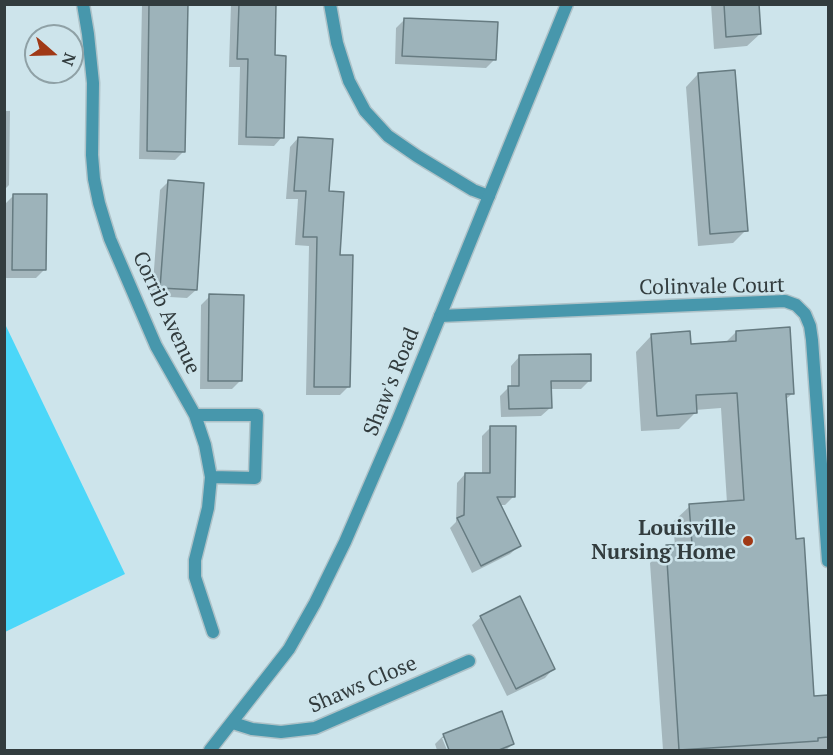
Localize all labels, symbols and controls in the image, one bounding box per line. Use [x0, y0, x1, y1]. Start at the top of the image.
north arrow [24, 24, 84, 84]
text: N [57, 50, 81, 69]
street label: Corrib Avenue [127, 248, 205, 378]
street label: Colinvale Court [639, 273, 785, 301]
street label: Shaw's Road [359, 324, 425, 440]
place label: Louisville Nursing Home [591, 516, 736, 566]
marker: Louisville Nursing Home [741, 534, 755, 548]
street label: Shaws Close [305, 651, 421, 719]

